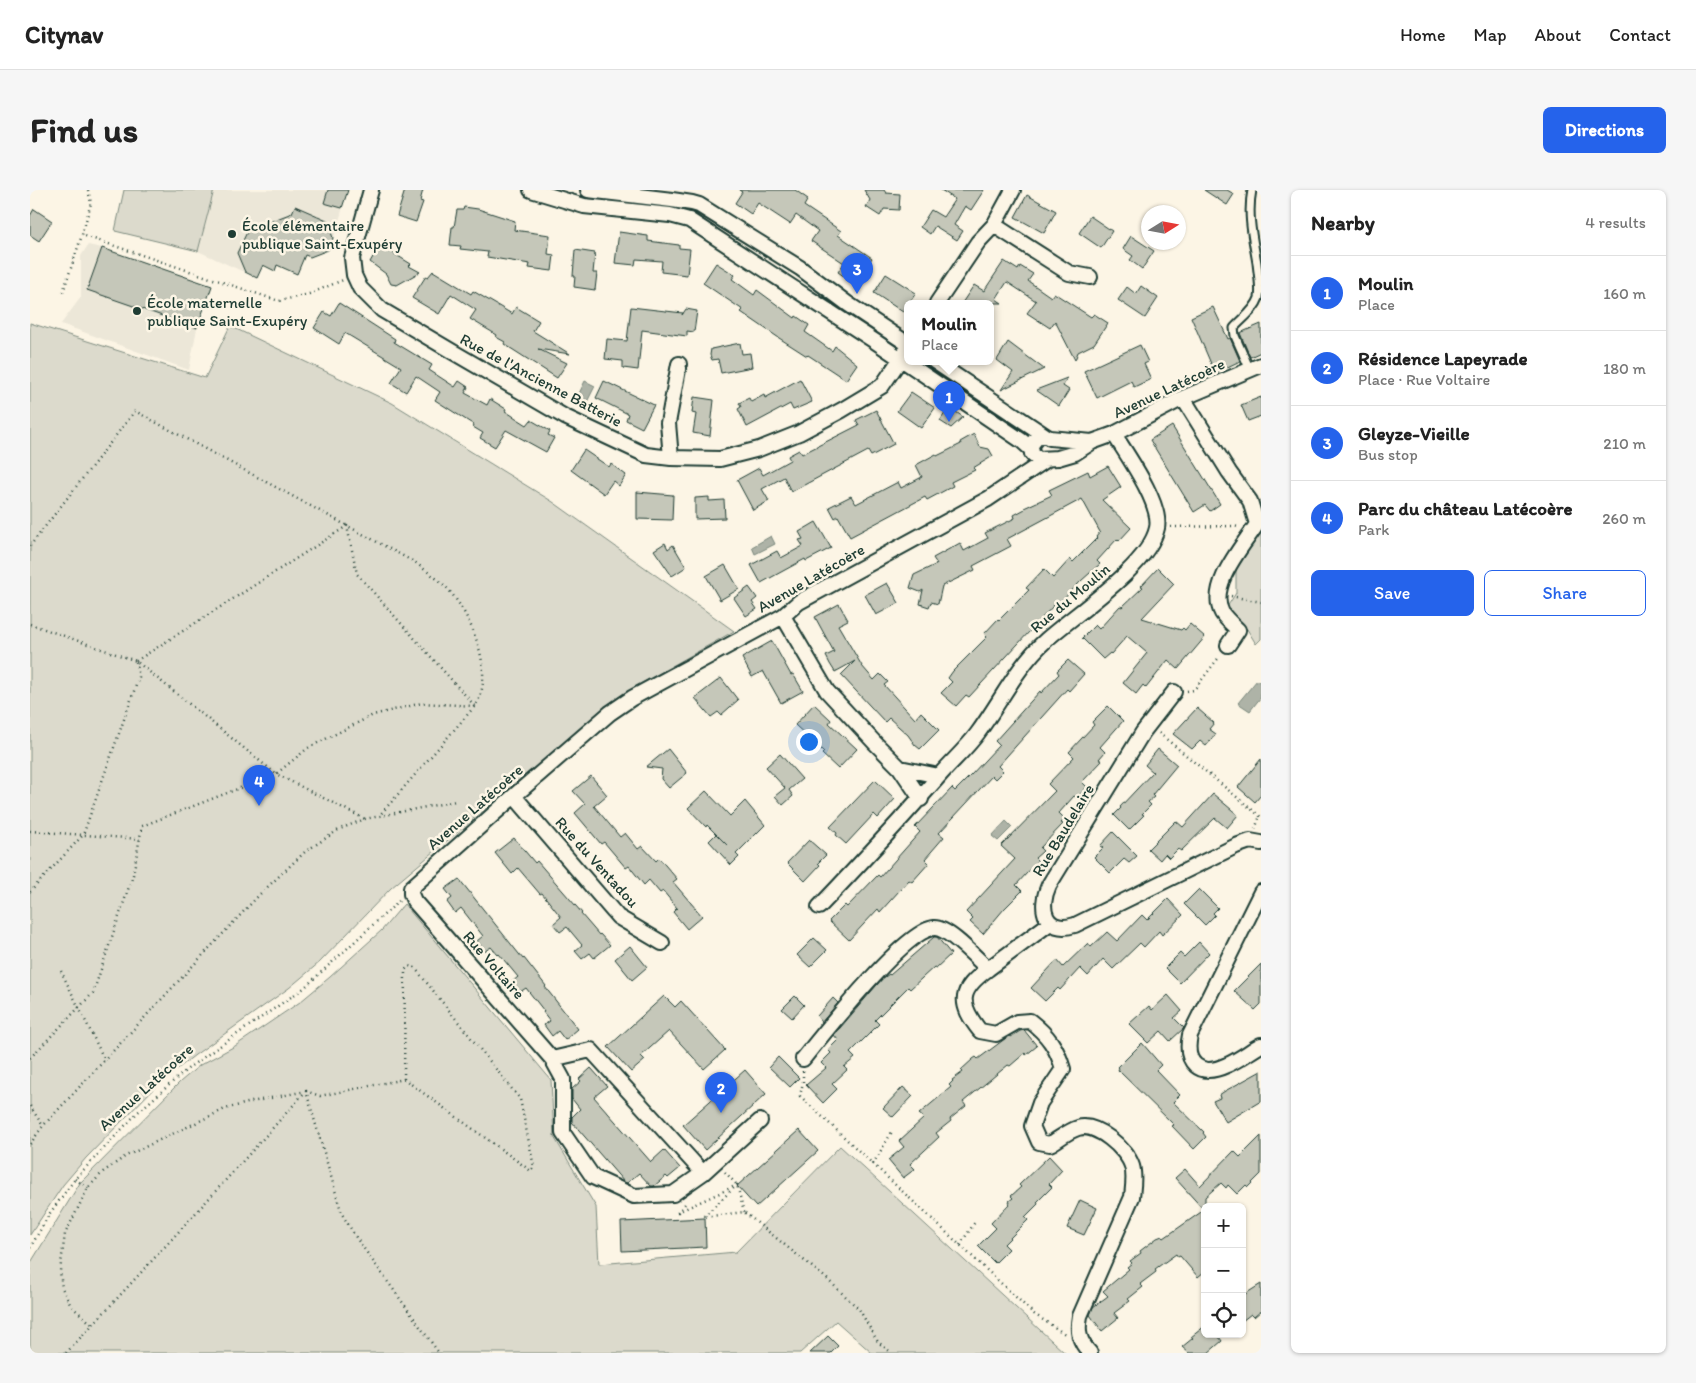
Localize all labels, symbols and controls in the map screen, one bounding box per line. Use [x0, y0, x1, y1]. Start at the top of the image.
text: Citynav [25, 20, 103, 49]
text: Home [1400, 24, 1446, 46]
text: Map [1474, 24, 1507, 46]
text: About [1535, 24, 1581, 46]
text: Contact [1609, 24, 1671, 46]
button: Directions [1543, 107, 1666, 153]
text: Find us [30, 109, 138, 151]
north arrow [1141, 205, 1186, 250]
text: Nearby [1311, 210, 1375, 235]
text: 4 results [1585, 213, 1646, 232]
place label: École élémentaire publique Saint-Exupéry [242, 216, 403, 253]
marker: École élémentaire publique Saint-Exupéry [226, 228, 238, 240]
pin: 3 [841, 253, 873, 294]
text: Moulin [1358, 272, 1413, 295]
text: 1 [1323, 284, 1331, 303]
text: 160 m [1603, 284, 1646, 303]
place label: École maternelle publique Saint-Exupéry [147, 293, 308, 330]
text: Place [1358, 295, 1395, 314]
popup [904, 300, 994, 365]
marker: École maternelle publique Saint-Exupéry [131, 305, 143, 317]
text: Moulin [921, 312, 977, 335]
street label: Rue de l'Ancienne Batterie [457, 329, 625, 431]
text: Place [921, 335, 958, 354]
text: Résidence Lapeyrade [1358, 347, 1528, 370]
street label: Avenue Latécoère [1110, 354, 1228, 422]
text: 2 [1323, 359, 1331, 378]
text: 180 m [1603, 359, 1646, 378]
text: Place · Rue Voltaire [1358, 370, 1490, 389]
pin: 1 [933, 381, 965, 422]
text: Gleyze-Vieille [1358, 422, 1470, 445]
text: 3 [1323, 434, 1331, 453]
text: 210 m [1603, 434, 1646, 453]
text: Bus stop [1358, 445, 1418, 464]
text: Parc du château Latécoère [1358, 497, 1573, 520]
text: 4 [1322, 509, 1332, 528]
text: 260 m [1602, 509, 1646, 528]
text: Park [1358, 520, 1389, 539]
street label: Avenue Latécoère [754, 539, 868, 616]
street label: Rue du Moulin [1026, 559, 1114, 637]
button: Save [1311, 570, 1474, 616]
button: Share [1484, 570, 1646, 616]
your location [796, 729, 822, 755]
street label: Avenue Latécoère [423, 760, 527, 854]
pin: 4 [243, 765, 275, 806]
street label: Rue Baudelaire [1028, 780, 1098, 880]
street label: Rue du Ventadou [551, 813, 643, 911]
street label: Rue Voltaire [459, 927, 529, 1003]
street label: Avenue Latécoère [95, 1039, 197, 1134]
pin: 2 [705, 1072, 737, 1113]
map controls [1201, 1203, 1246, 1338]
button: + [1201, 1203, 1246, 1248]
button: − [1201, 1248, 1246, 1293]
button: locate [1201, 1293, 1246, 1338]

